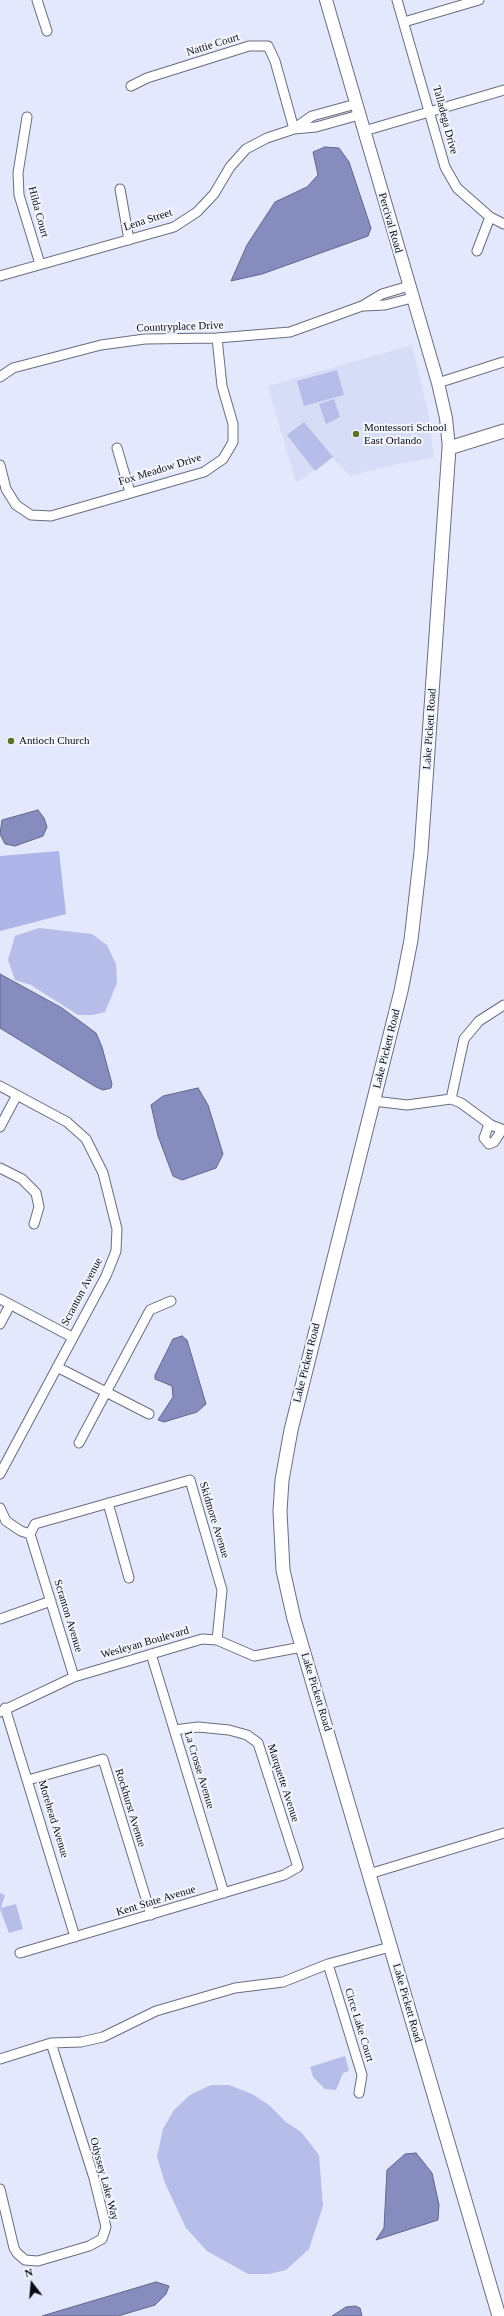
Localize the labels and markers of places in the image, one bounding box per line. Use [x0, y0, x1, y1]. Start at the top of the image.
place label: Montessori School East Orlando [364, 421, 447, 447]
marker: Montessori School East Orlando [351, 429, 361, 439]
place label: Antioch Church [19, 734, 90, 748]
marker: Antioch Church [6, 736, 16, 746]

